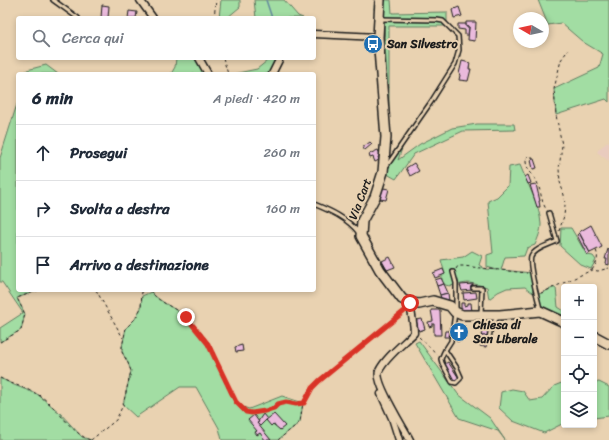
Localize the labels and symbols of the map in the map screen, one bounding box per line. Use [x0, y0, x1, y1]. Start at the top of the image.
north arrow [513, 12, 549, 48]
bus stop icon: San Silvestro [362, 33, 384, 55]
place label: San Silvestro [386, 33, 458, 55]
street label: Via Cart [342, 175, 378, 223]
route start [401, 294, 419, 312]
route end [177, 308, 195, 326]
place label: Chiesa di San Liberale [472, 314, 539, 350]
church icon: Chiesa di San Liberale [448, 321, 470, 343]

